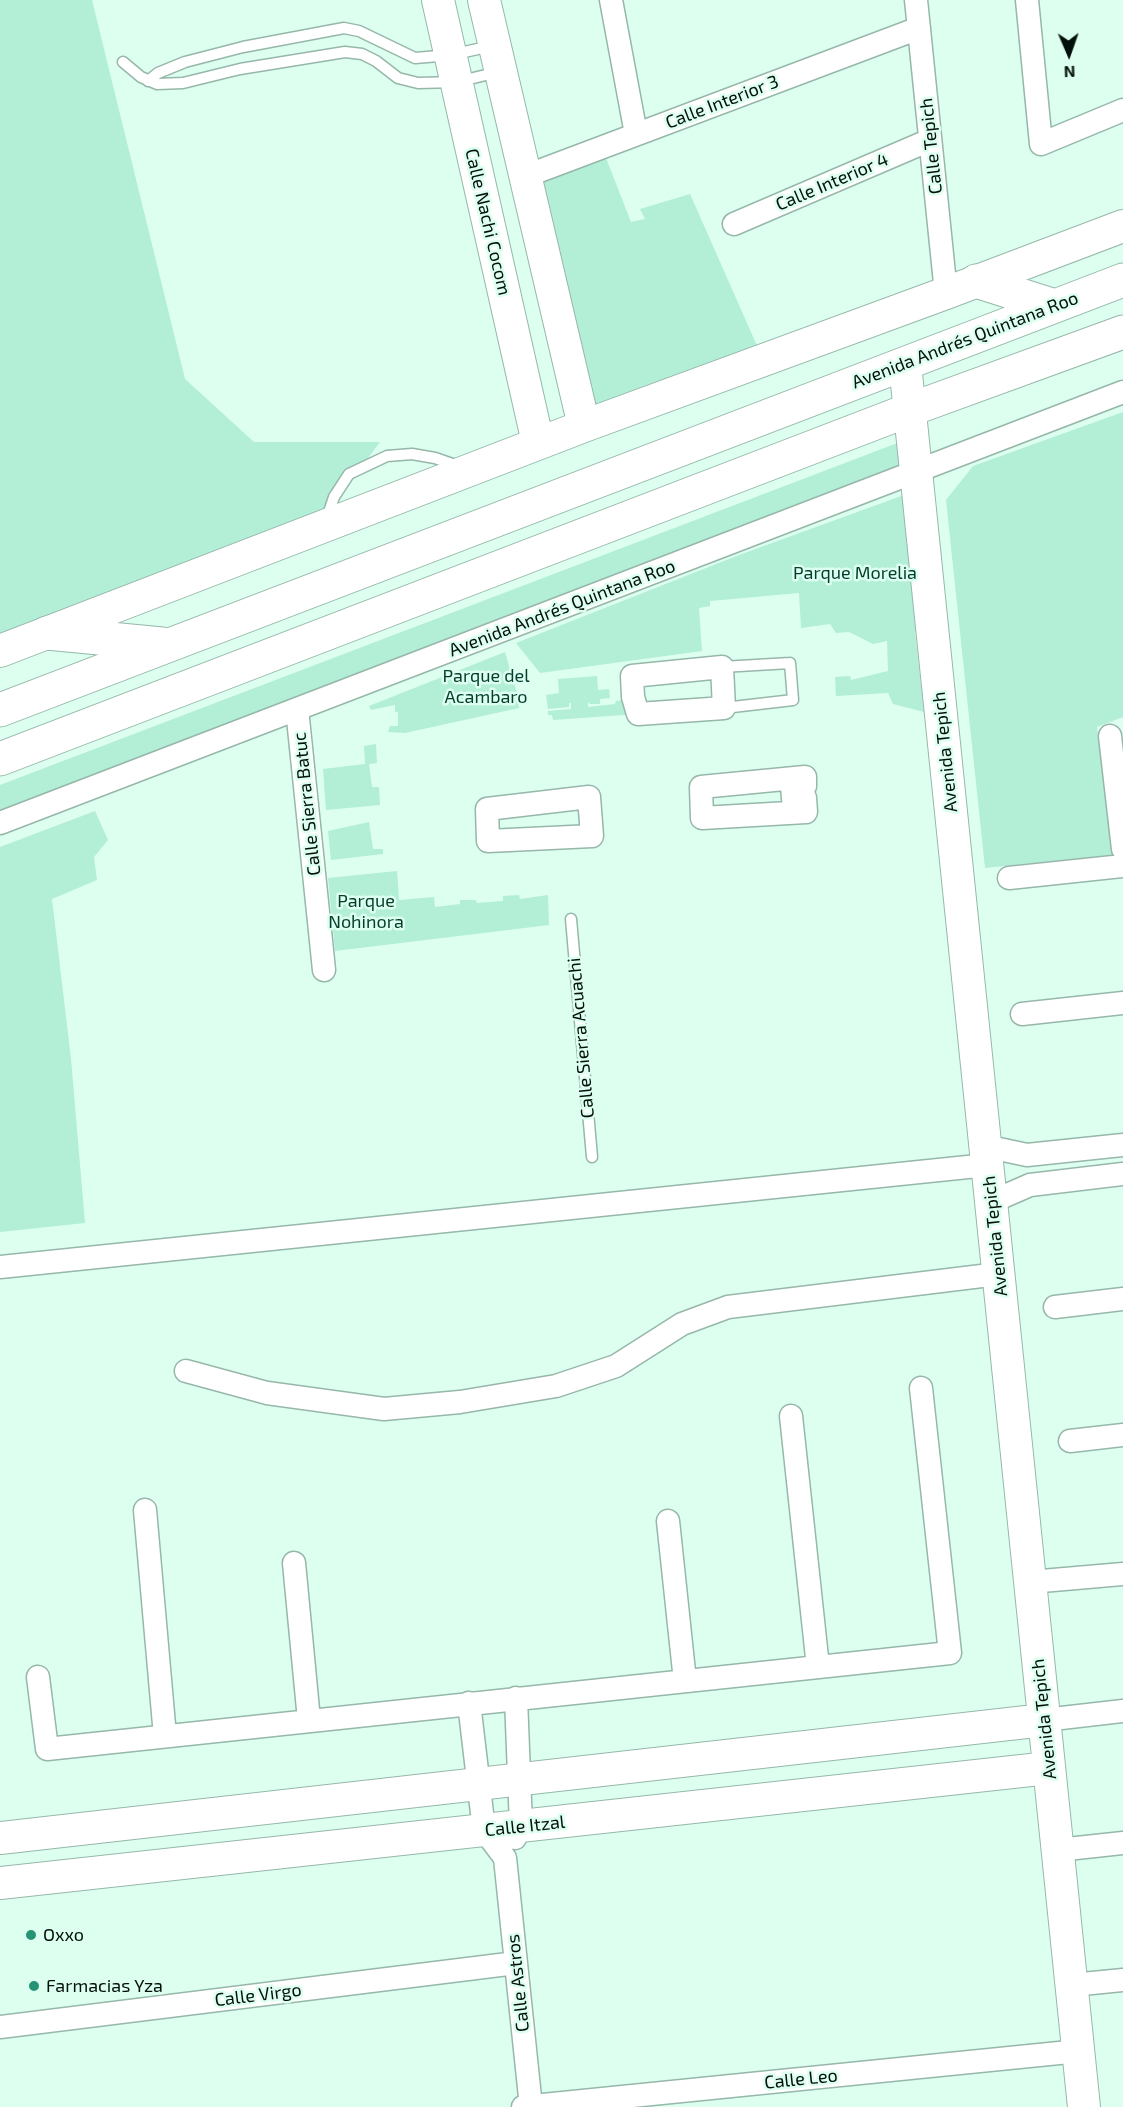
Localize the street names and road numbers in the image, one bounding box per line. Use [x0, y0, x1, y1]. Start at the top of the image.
street label: Calle Interior 3 [662, 71, 782, 133]
street label: Calle Tepich [915, 97, 947, 195]
street label: Calle Nachi Cocom [461, 147, 515, 297]
street label: Calle Interior 4 [772, 149, 892, 215]
street label: Avenida Andrés Quintana Roo [849, 287, 1081, 393]
street label: Avenida Andrés Quintana Roo [446, 555, 678, 661]
street label: Avenida Tepich [928, 691, 962, 813]
street label: Calle Sierra Batuc [289, 731, 325, 877]
street label: Calle Sierra Acuachi [563, 957, 599, 1119]
street label: Avenida Tepich [978, 1175, 1012, 1297]
street label: Avenida Tepich [1027, 1658, 1061, 1780]
street label: Calle Itzal [484, 1811, 566, 1841]
street label: Calle Astros [502, 1933, 534, 2033]
street label: Calle Virgo [213, 1979, 303, 2011]
street label: Calle Leo [763, 2064, 839, 2094]

